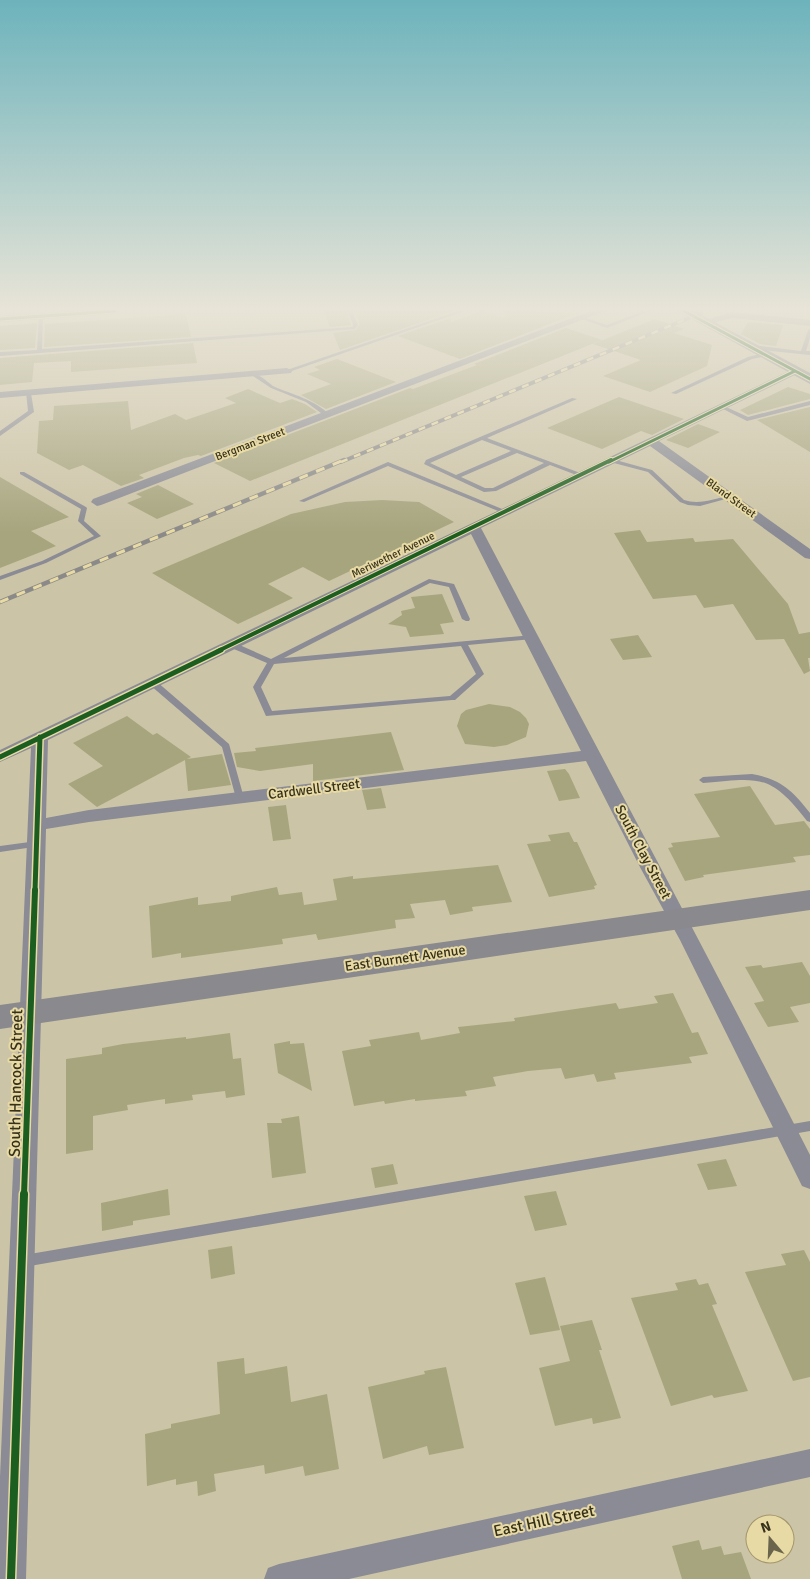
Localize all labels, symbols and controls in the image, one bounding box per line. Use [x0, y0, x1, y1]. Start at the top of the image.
street label: Bergman Street [213, 425, 287, 463]
street label: Bland Street [704, 476, 759, 521]
street label: Meriwether Avenue [349, 529, 437, 581]
street label: Cardwell Street [267, 775, 361, 803]
street label: South Clay Street [611, 802, 675, 902]
street label: East Burnett Avenue [344, 941, 466, 975]
street label: South Hancock Street [5, 1008, 27, 1157]
street label: East Hill Street [492, 1500, 597, 1541]
north arrow [745, 1514, 795, 1564]
text: N [759, 1518, 773, 1537]

